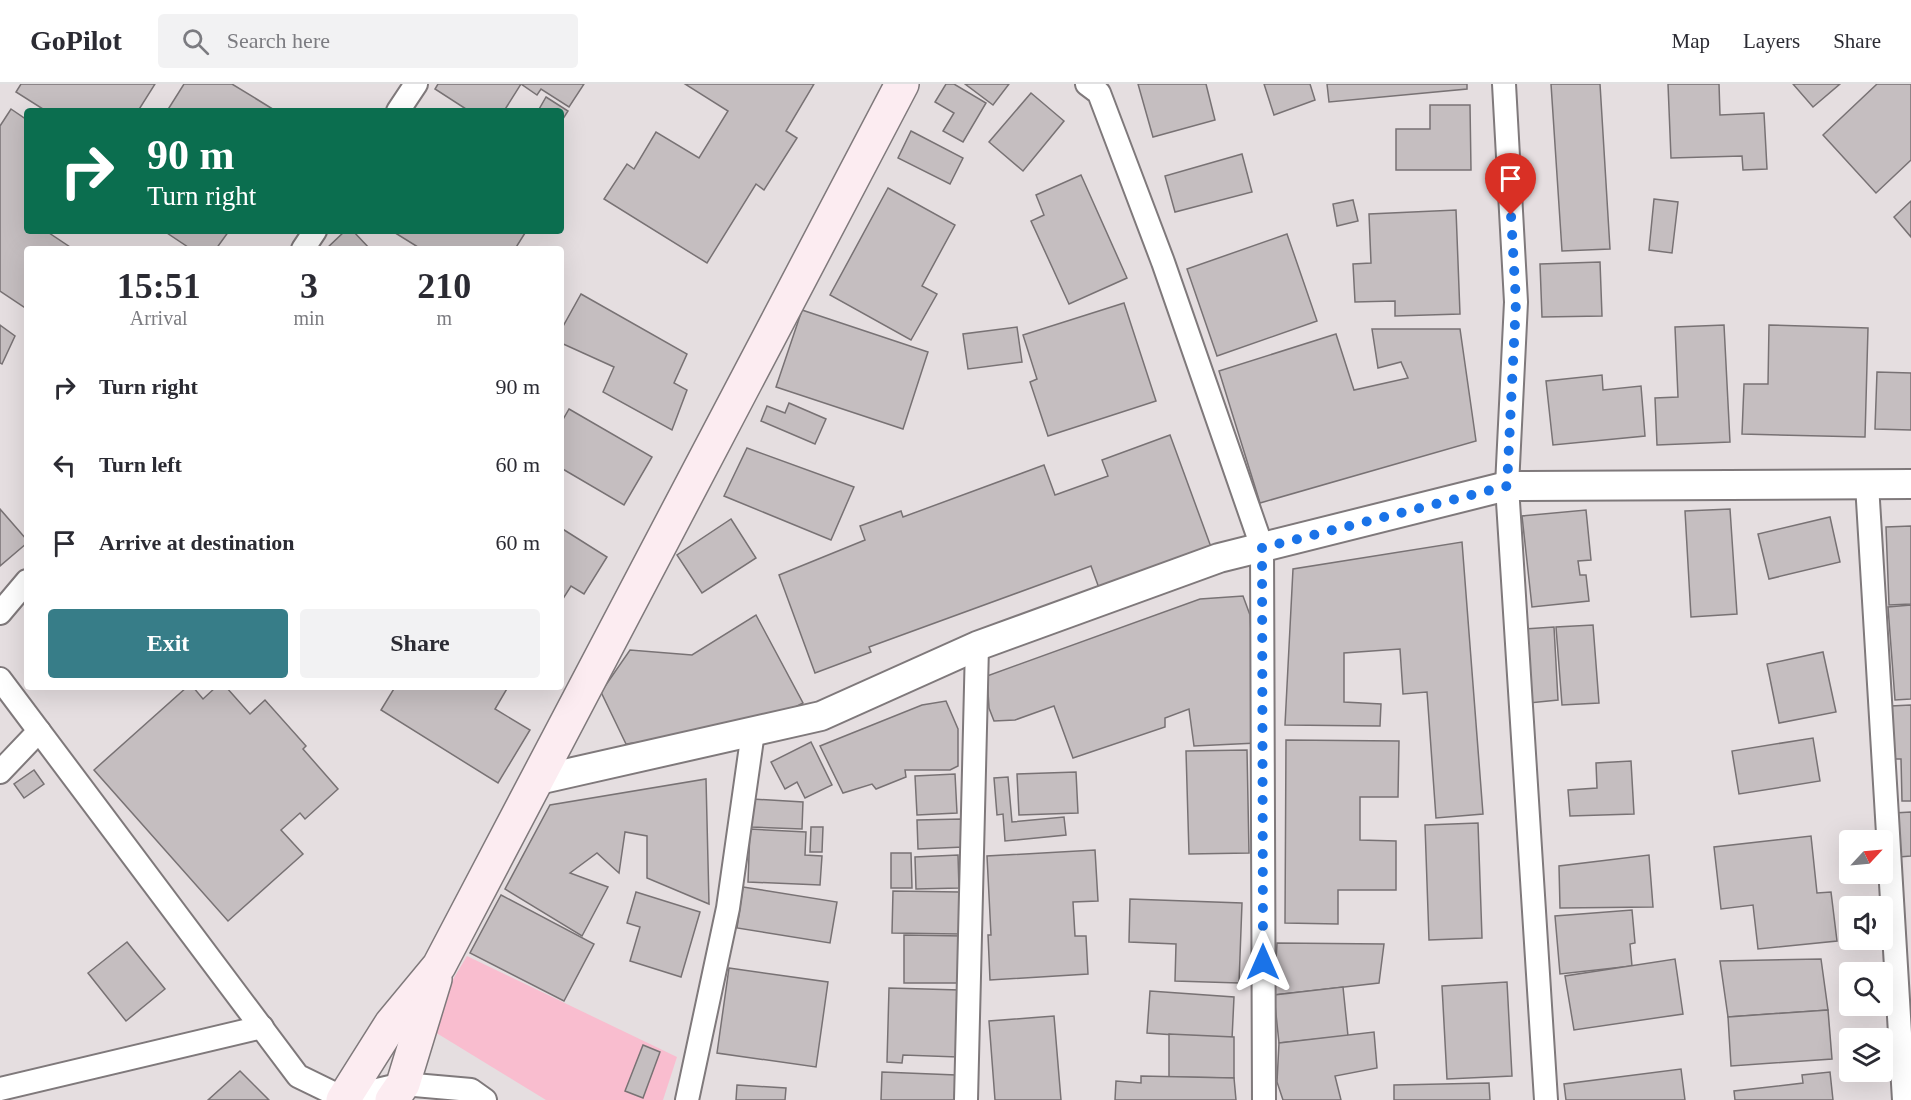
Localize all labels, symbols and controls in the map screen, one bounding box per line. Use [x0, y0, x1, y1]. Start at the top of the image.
search box [158, 14, 578, 68]
text: GoPilot [30, 25, 122, 56]
icon: search [179, 25, 212, 58]
text: Search here [227, 28, 330, 53]
text: Map [1672, 29, 1710, 53]
text: Layers [1743, 29, 1800, 53]
text: Share [1833, 29, 1881, 53]
icon: right [48, 132, 126, 210]
text: 90 m [147, 132, 235, 178]
pin [1485, 153, 1536, 215]
icon: arrive [1494, 162, 1527, 195]
text: Turn right [147, 181, 256, 211]
text: 15:51 [117, 266, 201, 306]
text: 3 [300, 266, 318, 306]
text: 210 [417, 266, 471, 306]
text: Arrival [130, 307, 188, 329]
text: min [293, 307, 325, 329]
text: m [437, 307, 452, 329]
icon: right [48, 371, 81, 404]
text: Turn right [99, 374, 198, 399]
text: 90 m [495, 374, 540, 399]
icon: left [48, 449, 81, 482]
text: Turn left [99, 452, 182, 477]
text: 60 m [495, 452, 540, 477]
icon: arrive [48, 527, 81, 560]
text: Arrive at destination [99, 530, 295, 555]
text: 60 m [495, 530, 540, 555]
button: Exit [48, 609, 288, 678]
button: Share [300, 609, 540, 678]
north arrow [1839, 830, 1893, 884]
map controls [1839, 830, 1893, 1082]
button: sound [1839, 896, 1893, 950]
position arrow [1231, 930, 1295, 994]
button: search [1839, 962, 1893, 1016]
button: layers [1839, 1028, 1893, 1082]

